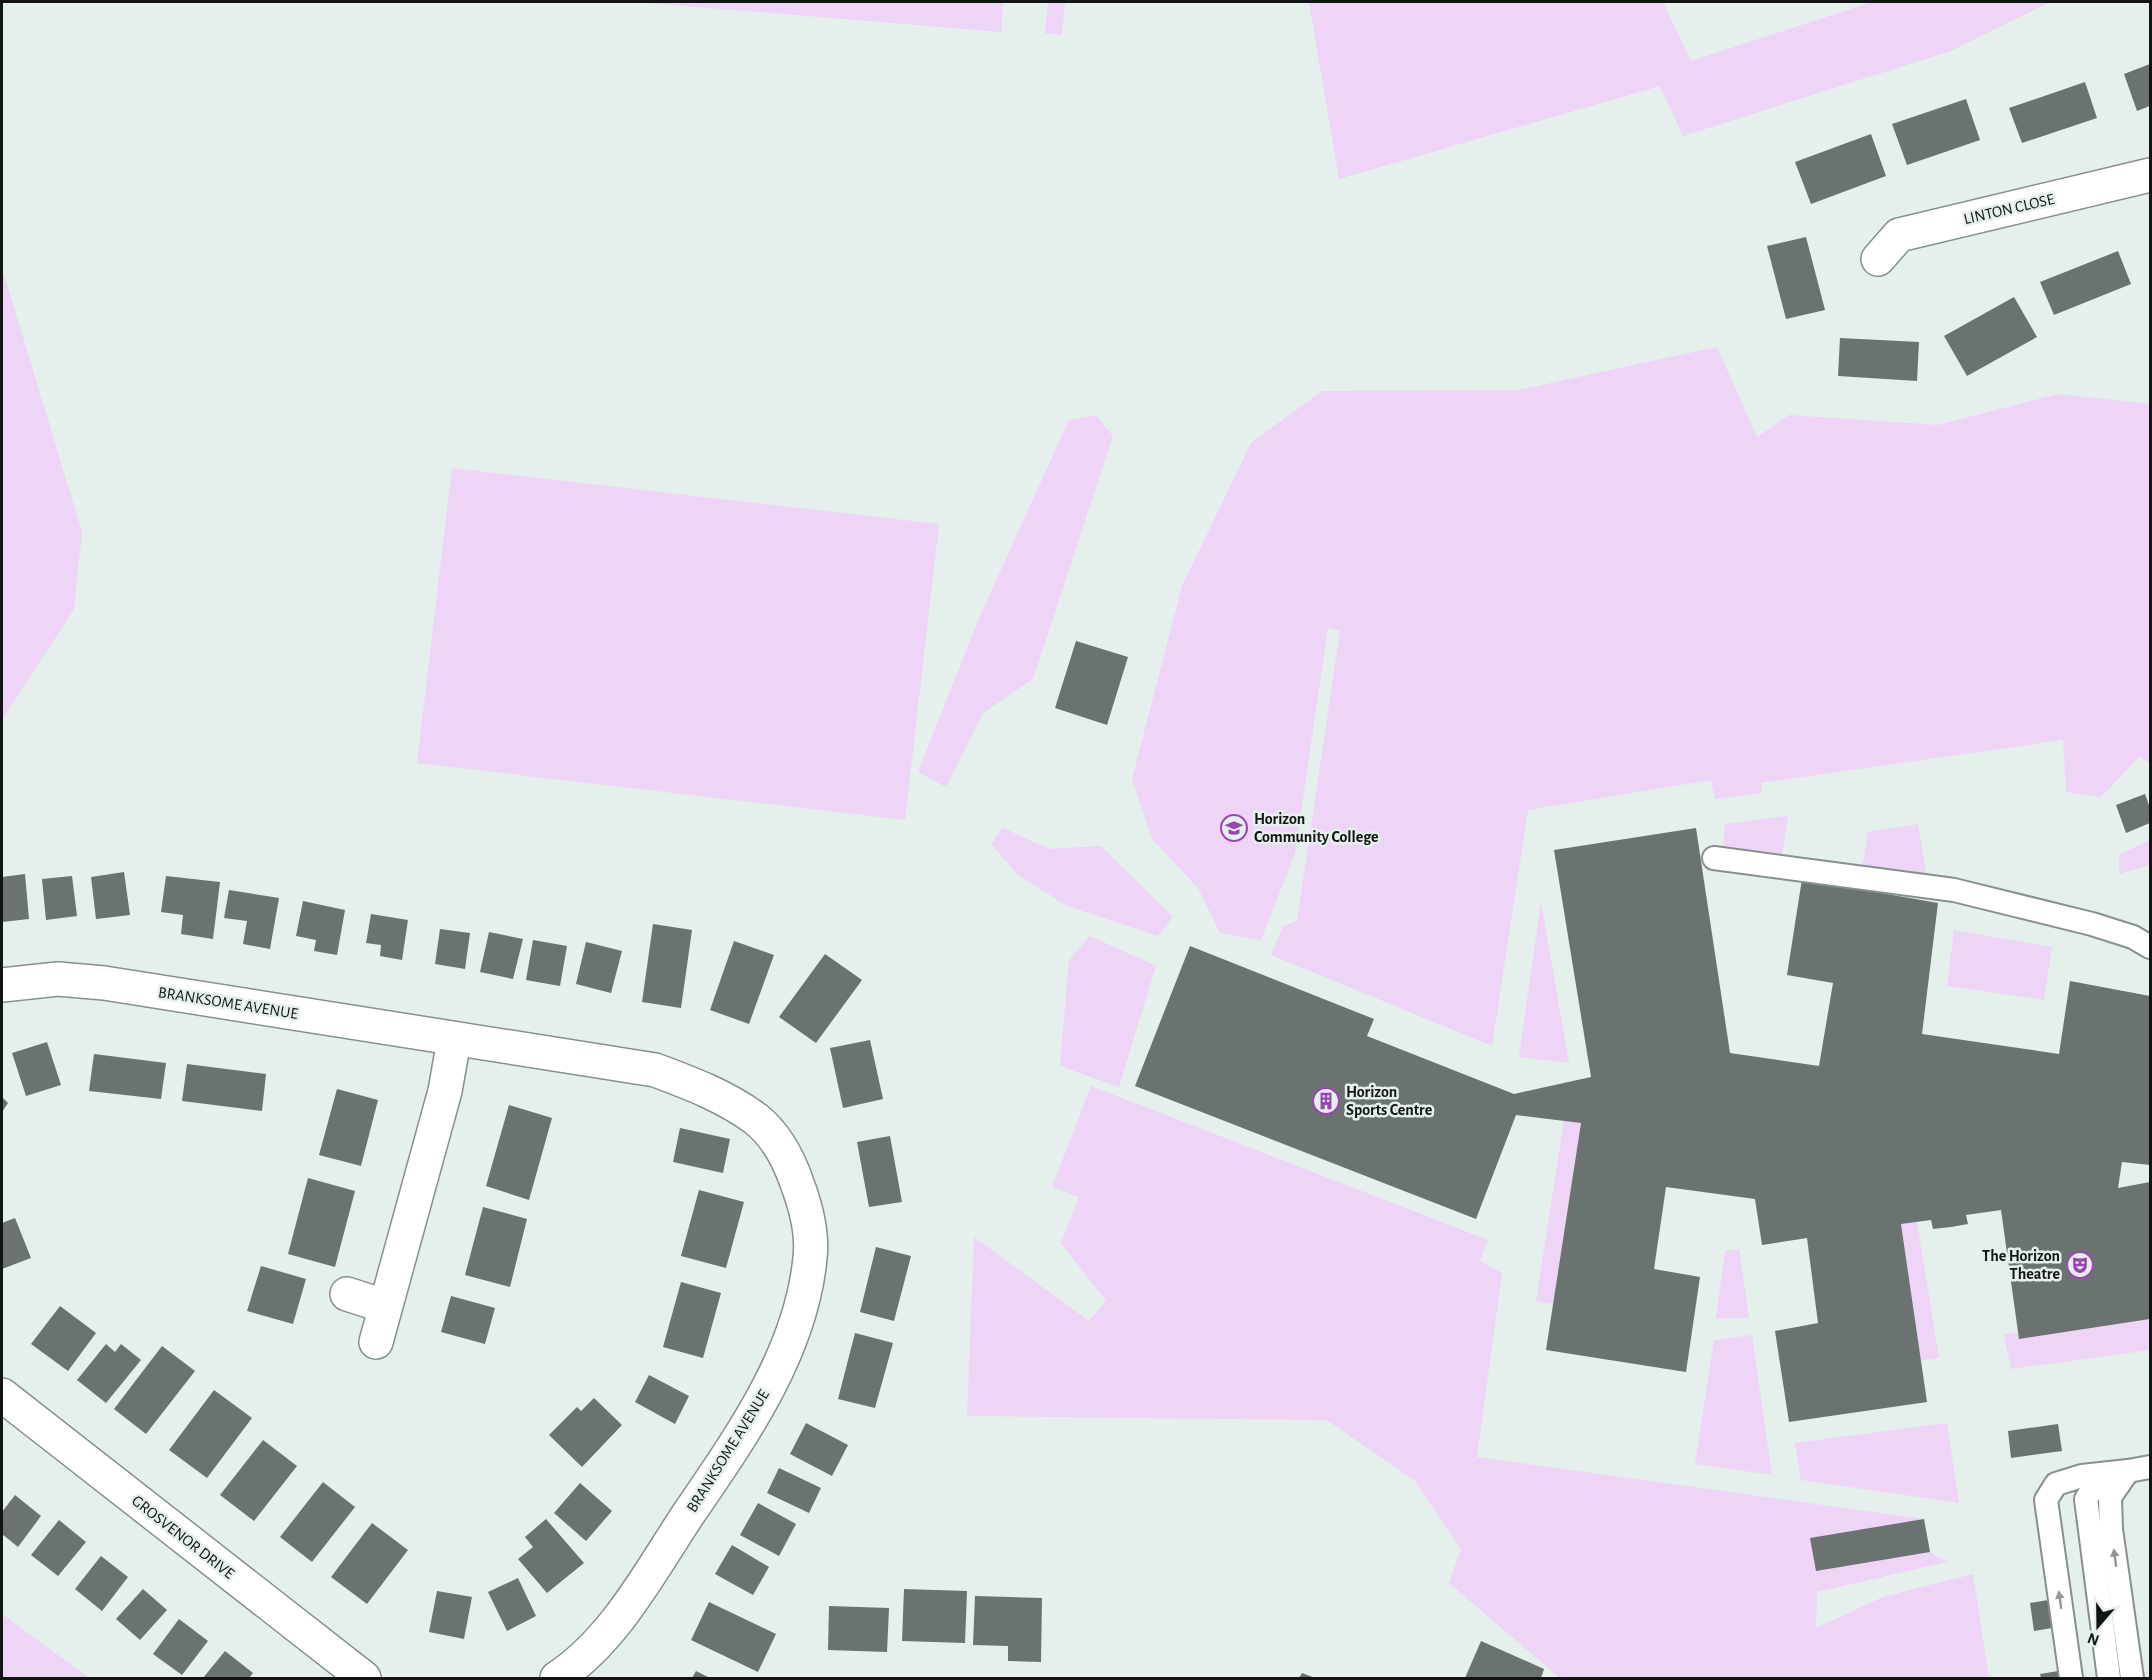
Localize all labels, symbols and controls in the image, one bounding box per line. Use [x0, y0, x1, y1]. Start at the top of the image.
street label: LINTON CLOSE [1962, 191, 2056, 227]
place label: Horizon Community College [1254, 811, 1379, 846]
school or university icon: Horizon Community College [1219, 813, 1249, 843]
street label: BRANKSOME AVENUE [157, 984, 299, 1022]
place label: Horizon Sports Centre [1346, 1084, 1433, 1118]
building icon: Horizon Sports Centre [1311, 1086, 1341, 1116]
place label: The Horizon Theatre [1982, 1248, 2060, 1282]
theatre icon: The Horizon Theatre [2065, 1250, 2095, 1280]
street label: BRANKSOME AVENUE [684, 1387, 772, 1515]
street label: GROSVENOR DRIVE [129, 1492, 237, 1582]
one-way arrow [2111, 1549, 2120, 1568]
one-way arrow [2055, 1590, 2064, 1609]
north arrow [2068, 1596, 2128, 1656]
text: N [2085, 1630, 2101, 1649]

